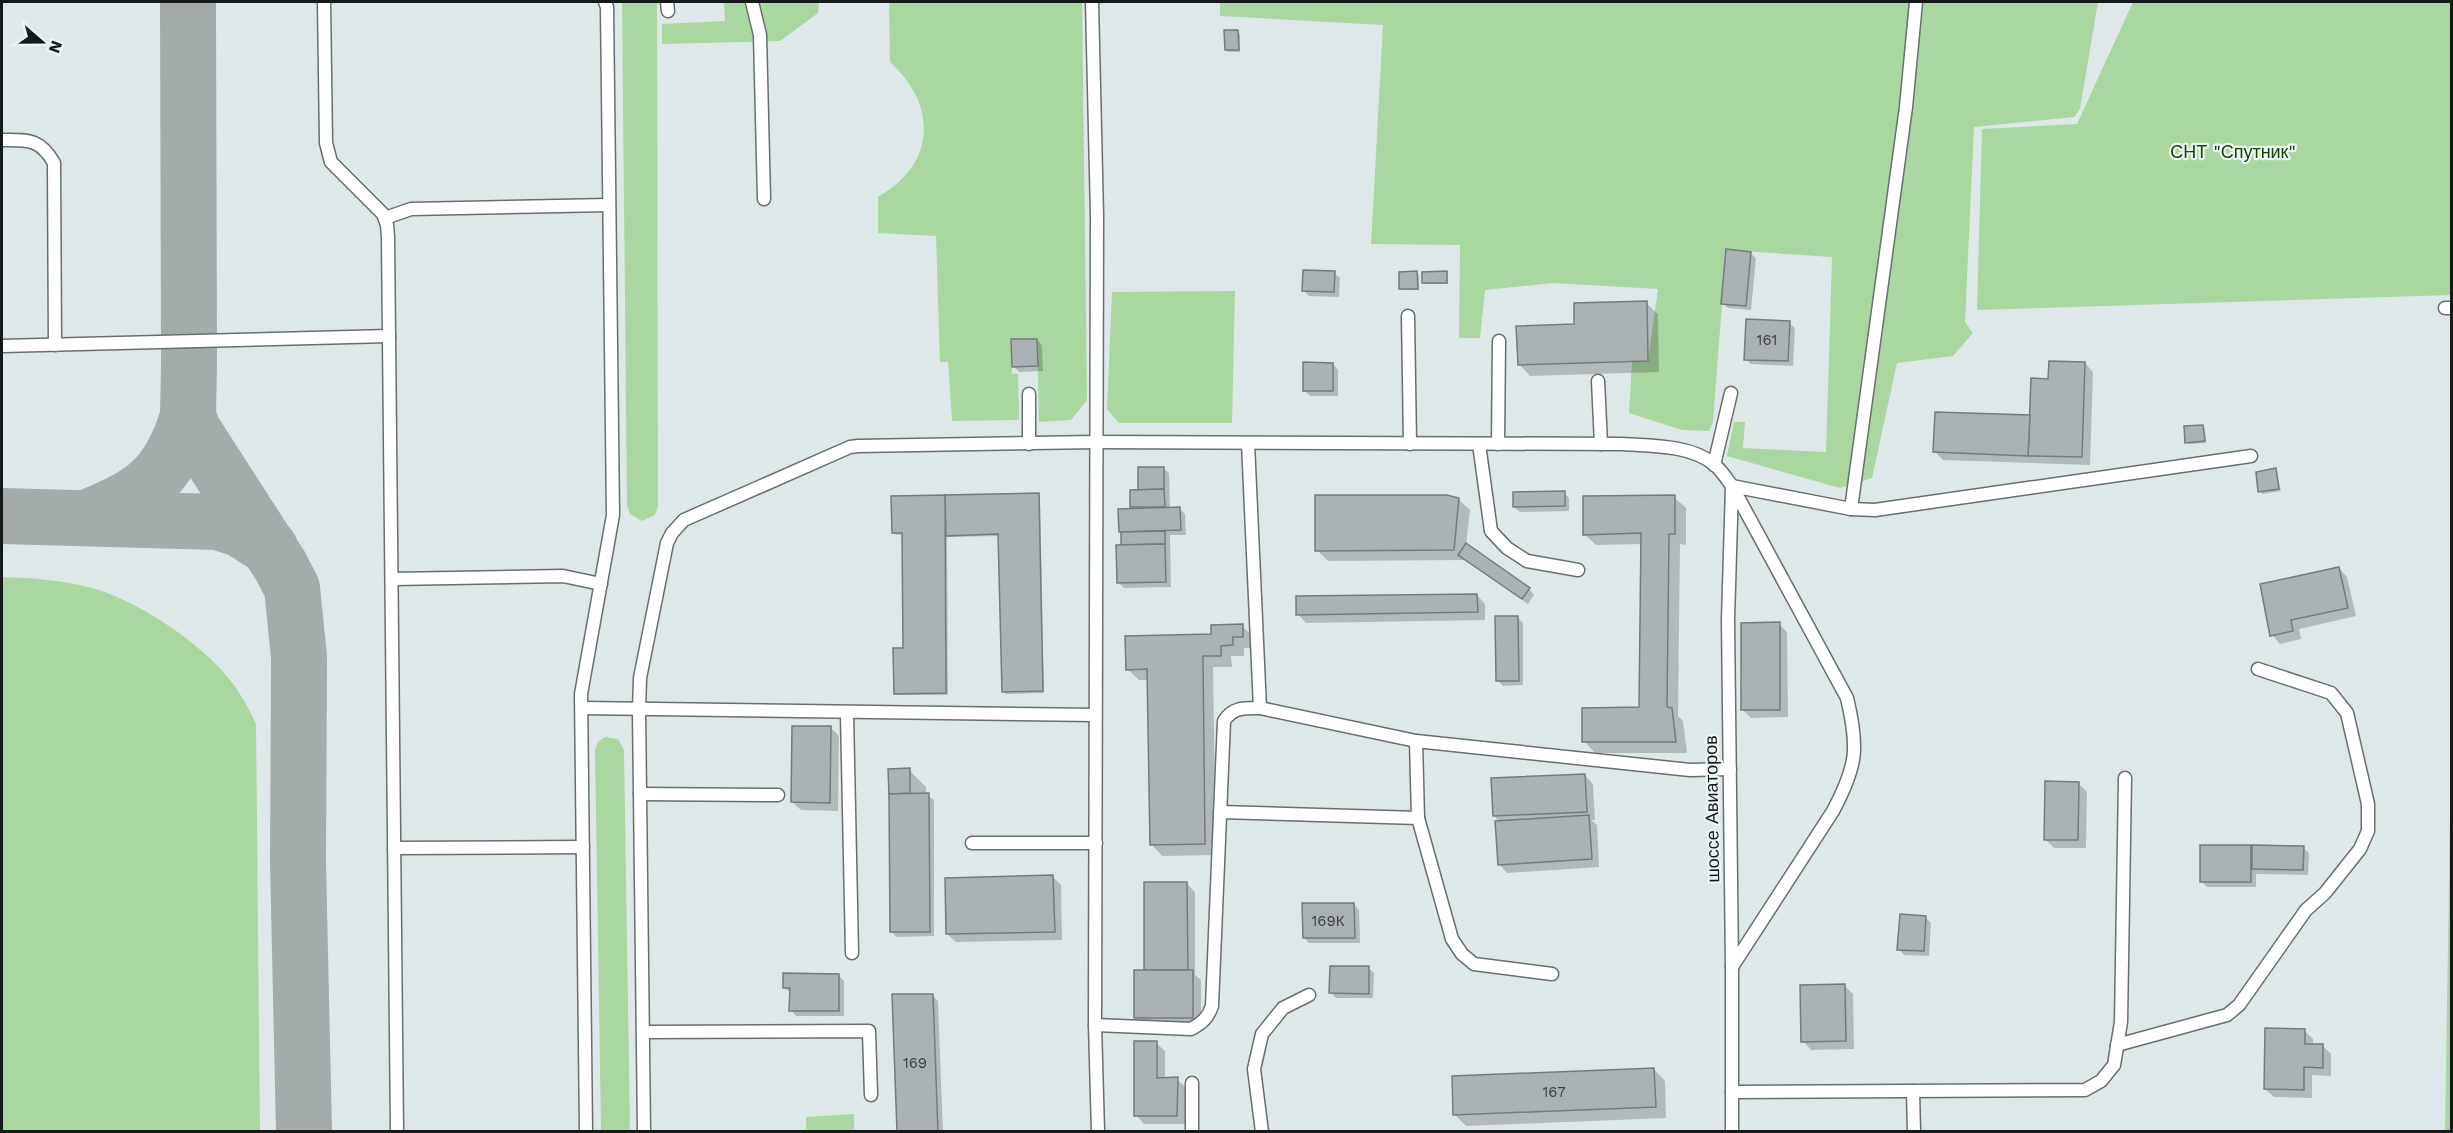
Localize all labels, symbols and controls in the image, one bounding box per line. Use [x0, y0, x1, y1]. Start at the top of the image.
north arrow [12, 12, 72, 72]
text: N [45, 38, 67, 56]
park label: СНТ "Спутник" [2170, 141, 2296, 162]
house number: 161 [1757, 331, 1777, 349]
street label: шоссе Авиаторов [1700, 735, 1723, 883]
house number: 169К [1312, 912, 1345, 930]
house number: 169 [903, 1054, 927, 1072]
house number: 167 [1542, 1083, 1566, 1101]

